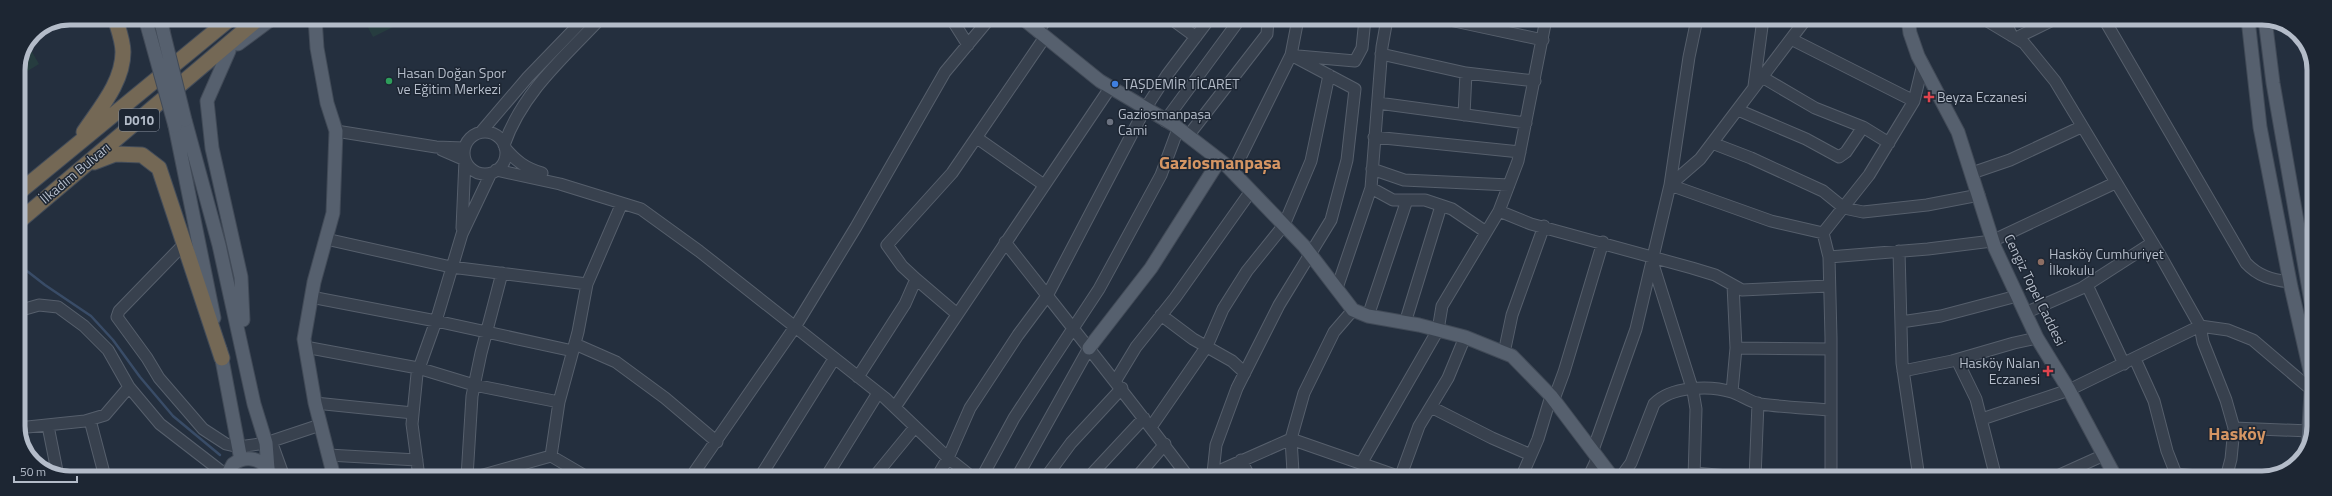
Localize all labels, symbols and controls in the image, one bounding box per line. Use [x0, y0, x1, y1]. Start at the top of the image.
place label: Hasan Doğan Spor ve Eğitim Merkezi [397, 62, 506, 99]
place label: TAŞDEMİR TİCARET [1123, 73, 1240, 94]
marker: Hasan Doğan Spor ve Eğitim Merkezi [384, 76, 394, 86]
marker: TAŞDEMİR TİCARET [1110, 79, 1120, 89]
place label: Beyza Eczanesi [1937, 86, 2027, 107]
marker: Beyza Eczanesi [1924, 92, 1934, 102]
place label: Gaziosmanpaşa Cami [1118, 103, 1211, 140]
road number: D010 [119, 109, 159, 131]
marker: Gaziosmanpaşa Cami [1105, 117, 1115, 127]
street label: İlkadım Bulvarı [35, 137, 115, 208]
district label: Gaziosmanpaşa [1159, 149, 1281, 176]
street label: Cengiz Topel Caddesi [1999, 230, 2072, 349]
place label: Hasköy Cumhuriyet İlkokulu [2049, 243, 2164, 280]
marker: Hasköy Cumhuriyet İlkokulu [2036, 257, 2046, 267]
place label: Hasköy Nalan Eczanesi [1959, 352, 2040, 389]
marker: Hasköy Nalan Eczanesi [2043, 366, 2053, 376]
district label: Hasköy [2208, 420, 2266, 447]
scale bar [14, 458, 77, 484]
text: 50 m [20, 462, 46, 481]

